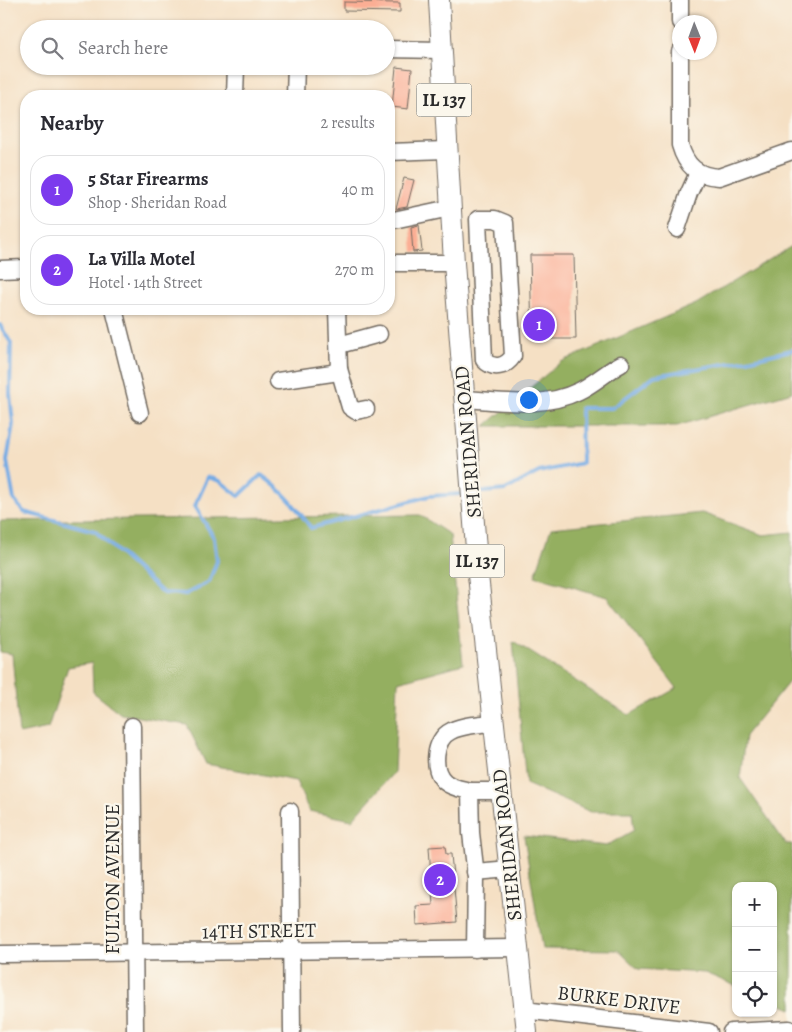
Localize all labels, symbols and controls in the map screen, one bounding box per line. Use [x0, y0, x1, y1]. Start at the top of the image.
north arrow [672, 15, 717, 60]
search box [20, 20, 395, 75]
icon: search [38, 34, 66, 62]
text: Search here [78, 35, 168, 61]
road number: IL 137 [416, 84, 472, 116]
text: Nearby [40, 109, 103, 137]
text: 2 results [320, 112, 375, 134]
text: 5 Star Firearms [88, 166, 209, 192]
text: 1 [54, 179, 60, 201]
text: 40 m [342, 179, 374, 201]
text: Shop · Sheridan Road [88, 192, 227, 214]
text: La Villa Motel [88, 246, 195, 272]
text: 2 [53, 259, 61, 281]
text: 270 m [335, 259, 374, 281]
text: Hotel · 14th Street [88, 272, 203, 294]
pin: 1 [523, 306, 555, 344]
street label: SHERIDAN ROAD [448, 365, 488, 519]
your location [516, 387, 542, 413]
road number: IL 137 [450, 544, 504, 578]
street label: SHERIDAN ROAD [486, 768, 528, 922]
street label: FULTON AVENUE [99, 804, 126, 954]
pin: 2 [424, 861, 456, 899]
map controls [732, 882, 777, 1017]
button: + [732, 882, 777, 927]
street label: 14TH STREET [202, 917, 316, 945]
button: − [732, 927, 777, 972]
button: locate [732, 972, 777, 1017]
street label: BURKE DRIVE [556, 979, 682, 1021]

